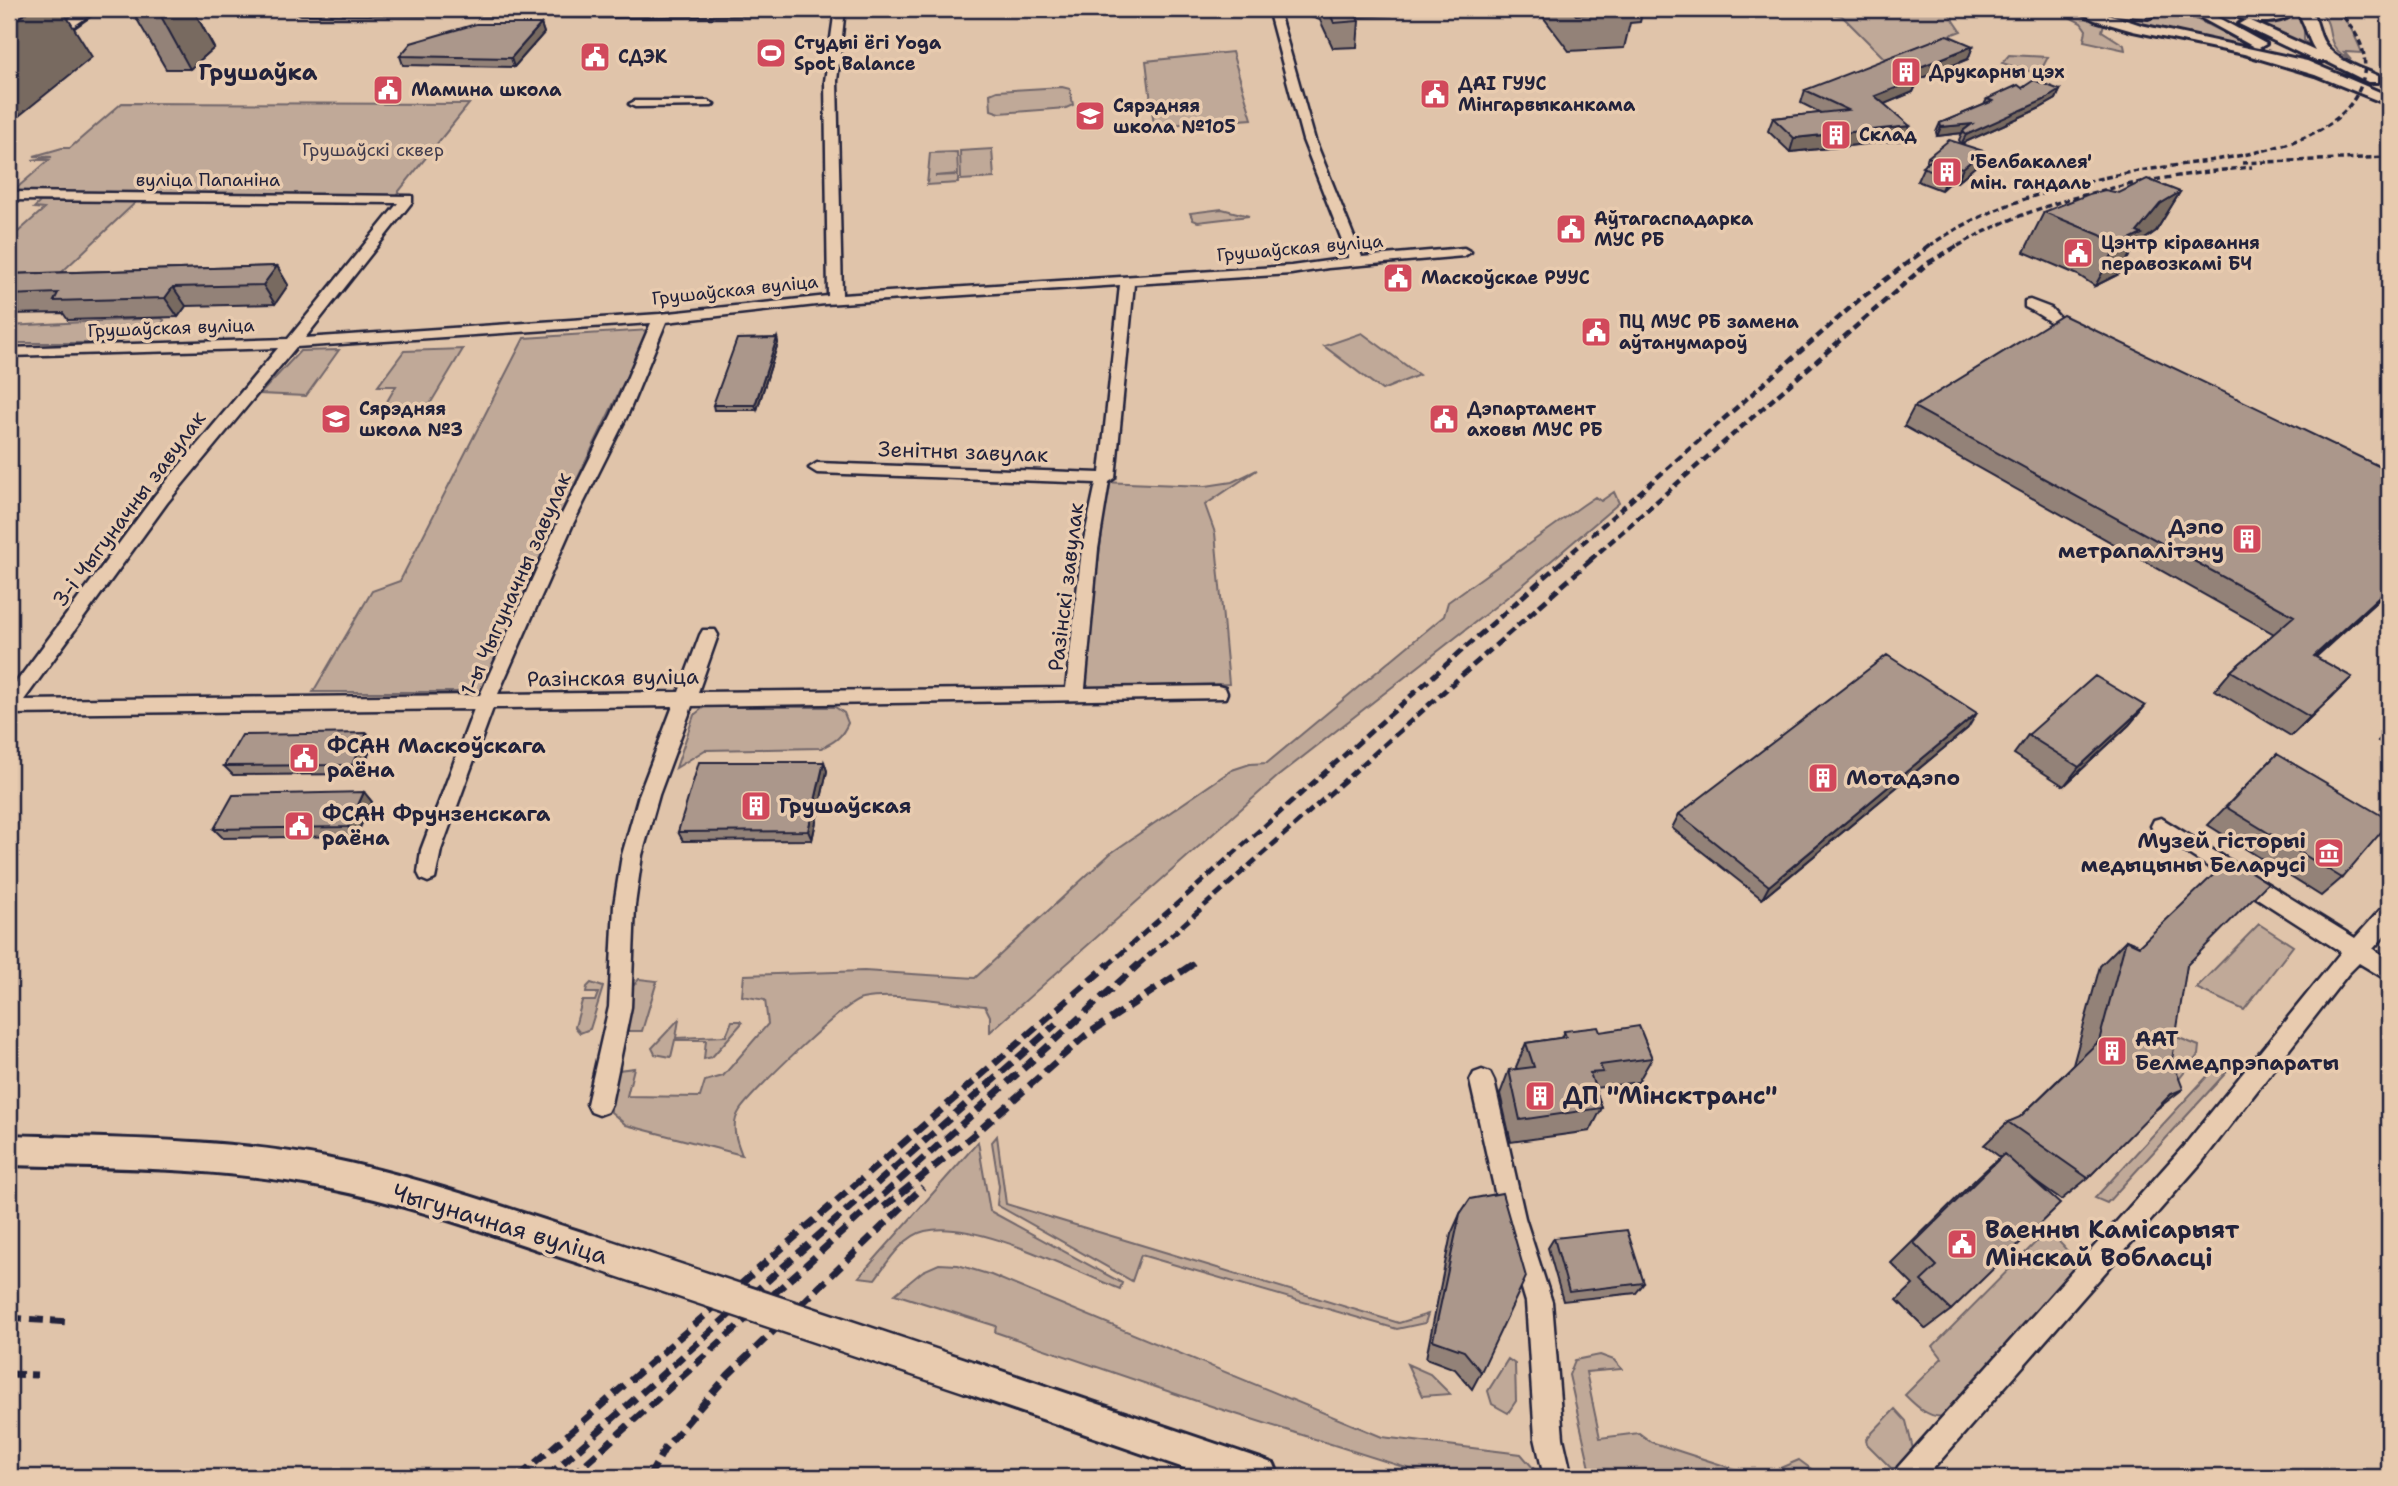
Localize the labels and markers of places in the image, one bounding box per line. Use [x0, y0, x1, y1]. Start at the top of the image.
place label: Студыі ёгі Yoga Spot Balance [794, 31, 942, 76]
sports icon: Студыі ёгі Yoga Spot Balance [754, 36, 788, 70]
public building icon: СДЭК [578, 40, 612, 74]
place label: СДЭК [618, 45, 668, 69]
building icon: Друкарны цэх [1889, 55, 1923, 89]
place label: Друкарны цэх [1929, 60, 2065, 84]
place label: ДАІ ГУУС Мінгарвыканкама [1458, 72, 1636, 117]
public building icon: Мамина школа [371, 73, 405, 107]
public building icon: ДАІ ГУУС Мінгарвыканкама [1418, 77, 1452, 111]
place label: Мамина школа [411, 78, 562, 102]
place label: Сярэдняя школа №105 [1113, 94, 1236, 139]
school or university icon: Сярэдняя школа №105 [1073, 99, 1107, 133]
building icon: Склад [1819, 118, 1853, 152]
place label: Склад [1859, 123, 1917, 147]
place label: 'Белбакалея' мін. гандаль [1970, 150, 2092, 195]
building icon: 'Белбакалея' мін. гандаль [1930, 155, 1964, 189]
place label: Аўтагаспадарка МУС РБ [1594, 207, 1754, 252]
public building icon: Аўтагаспадарка МУС РБ [1554, 212, 1588, 246]
place label: Цэнтр кіравання перавозкамі БЧ [2101, 231, 2260, 276]
public building icon: Цэнтр кіравання перавозкамі БЧ [2061, 236, 2095, 270]
public building icon: Маскоўскае РУУС [1381, 261, 1415, 295]
place label: Маскоўскае РУУС [1421, 266, 1590, 290]
place label: ПЦ МУС РБ замена аўтанумароў [1619, 310, 1799, 355]
public building icon: ПЦ МУС РБ замена аўтанумароў [1579, 315, 1613, 349]
place label: Сярэдняя школа №3 [359, 397, 463, 442]
place label: Дэпартамент аховы МУС РБ [1467, 397, 1603, 442]
school or university icon: Сярэдняя школа №3 [319, 402, 353, 436]
public building icon: Дэпартамент аховы МУС РБ [1427, 402, 1461, 436]
place label: Дэпо метрапалітэну [2058, 513, 2224, 565]
building icon: Дэпо метрапалітэну [2230, 522, 2264, 556]
place label: ФСАН Маскоўскага раёна [327, 732, 546, 784]
public building icon: ФСАН Маскоўскага раёна [287, 741, 321, 775]
building icon: Мотадэпо [1806, 761, 1840, 795]
place label: Мотадэпо [1846, 764, 1960, 792]
building icon: Грушаўская [739, 789, 773, 823]
place label: Грушаўская [779, 792, 911, 820]
place label: ФСАН Фрунзенскага раёна [322, 800, 551, 852]
public building icon: ФСАН Фрунзенскага раёна [282, 809, 316, 843]
place label: Музей гісторыі медыцыны Беларусі [2081, 827, 2306, 879]
museum icon: Музей гісторыі медыцыны Беларусі [2312, 836, 2346, 870]
place label: ААТ Белмедпрэпараты [2135, 1025, 2339, 1077]
building icon: ААТ Белмедпрэпараты [2095, 1034, 2129, 1068]
building icon: ДП "Мінсктранс" [1523, 1079, 1557, 1113]
place label: ДП "Мінсктранс" [1563, 1080, 1778, 1112]
place label: Ваенны Камісарыят Мінскай Вобласці [1985, 1214, 2240, 1274]
public building icon: Ваенны Камісарыят Мінскай Вобласці [1945, 1227, 1979, 1261]

